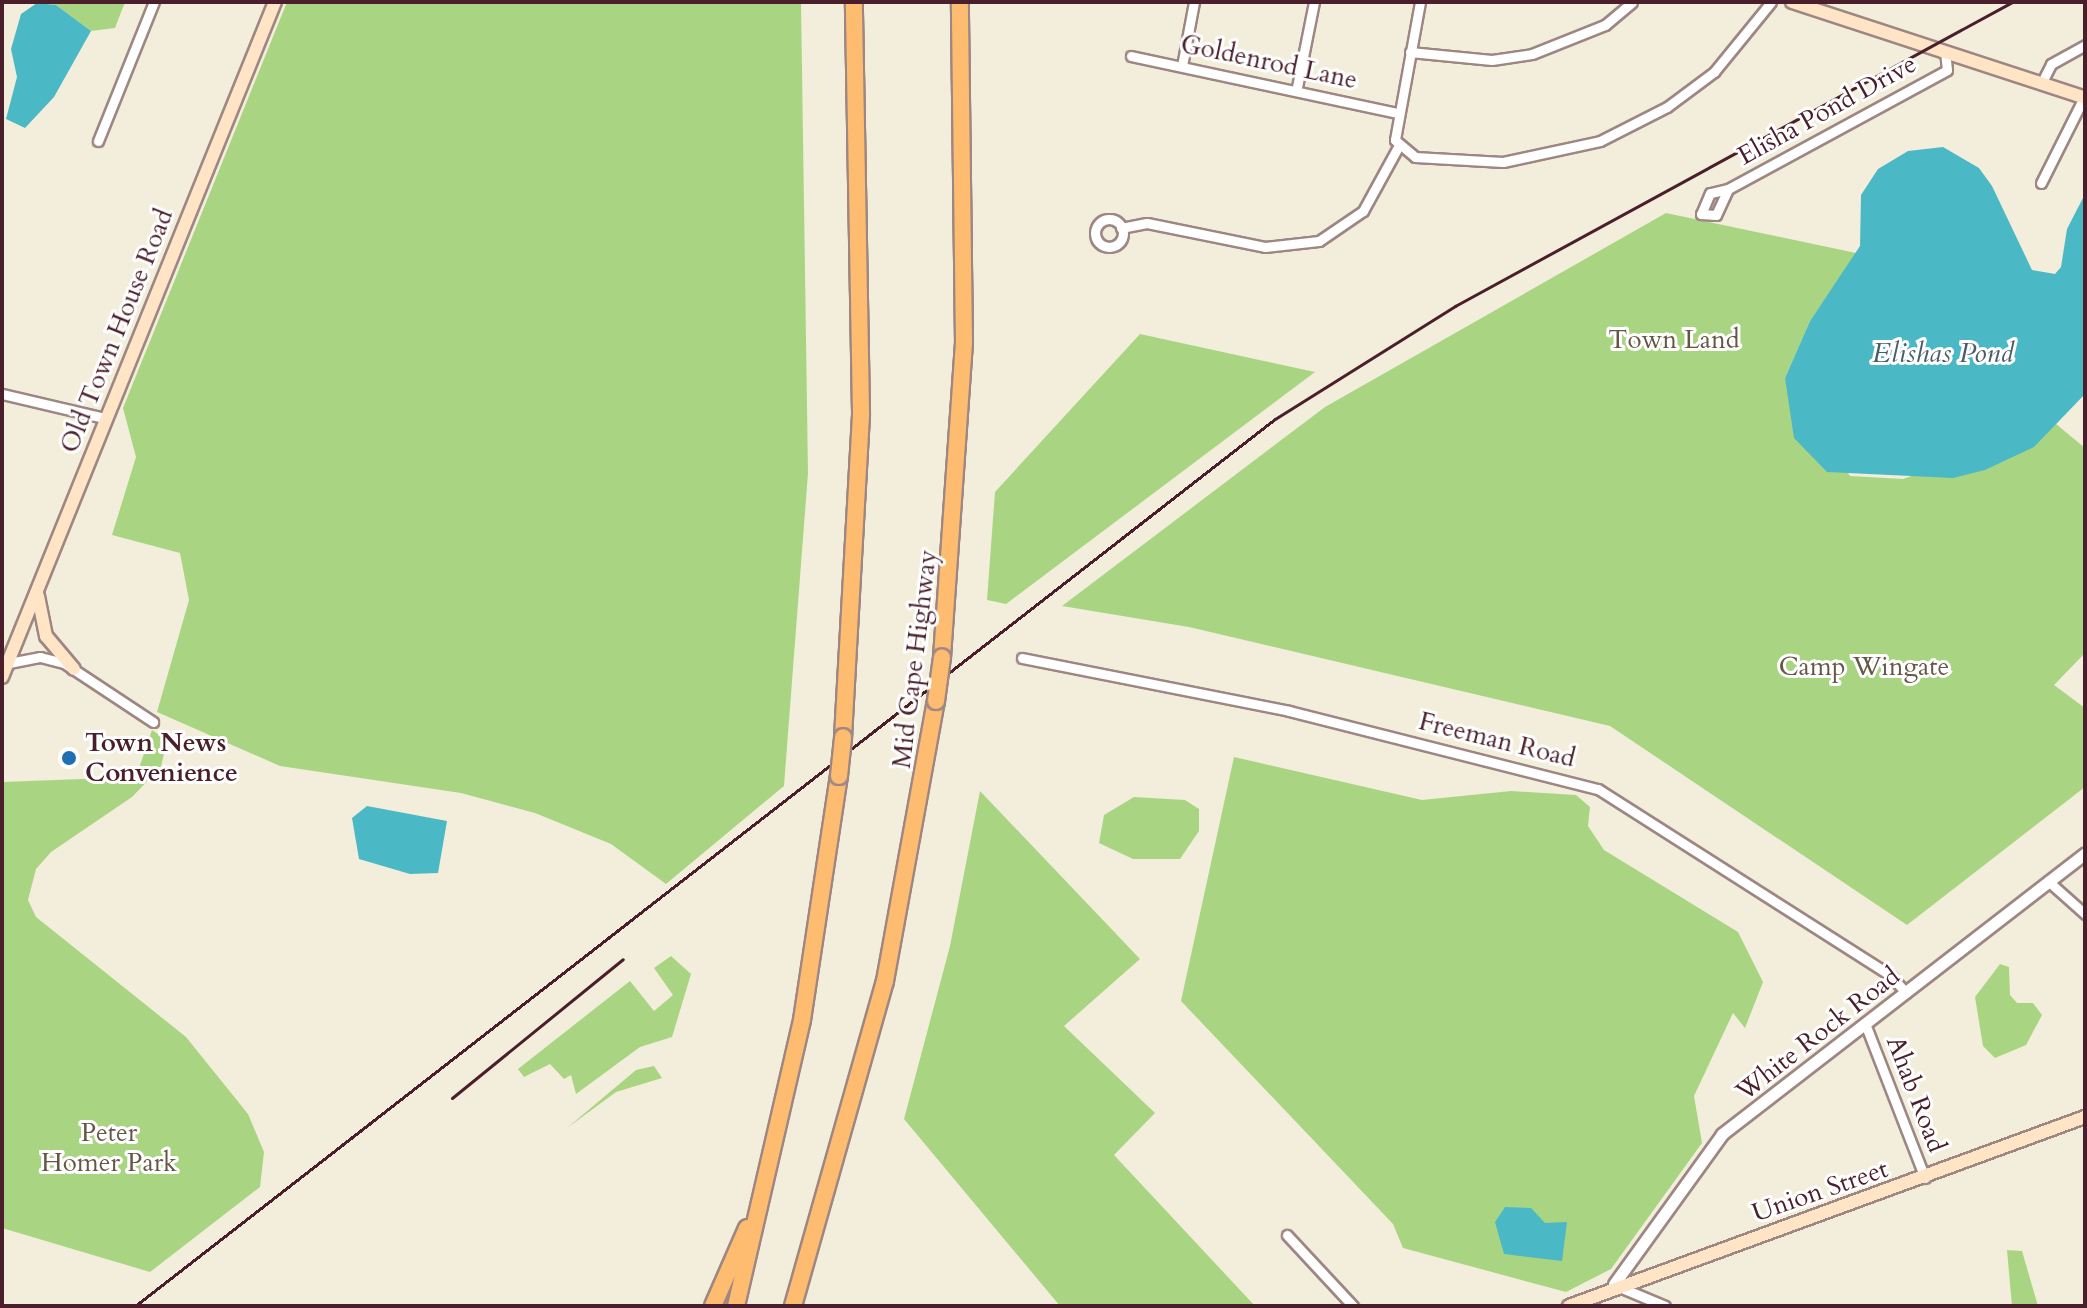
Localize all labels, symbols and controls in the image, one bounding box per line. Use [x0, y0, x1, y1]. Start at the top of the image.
street label: Goldenrod Lane [1178, 28, 1360, 96]
street label: Elisha Pond Drive [1732, 48, 1922, 172]
street label: Old Town House Road [54, 204, 180, 458]
park label: Town Land [1608, 324, 1740, 356]
water label: Elishas Pond [1872, 336, 2014, 370]
street label: Mid Cape Highway [886, 548, 944, 770]
park label: Camp Wingate [1779, 651, 1949, 683]
street label: Freeman Road [1416, 706, 1578, 774]
place label: Town News Convenience [85, 727, 238, 788]
marker: Town News Convenience [60, 749, 78, 767]
street label: White Rock Road [1730, 960, 1906, 1108]
street label: Ahab Road [1880, 1031, 1952, 1157]
park label: Peter Homer Park [41, 1117, 177, 1178]
street label: Union Street [1748, 1153, 1892, 1229]

